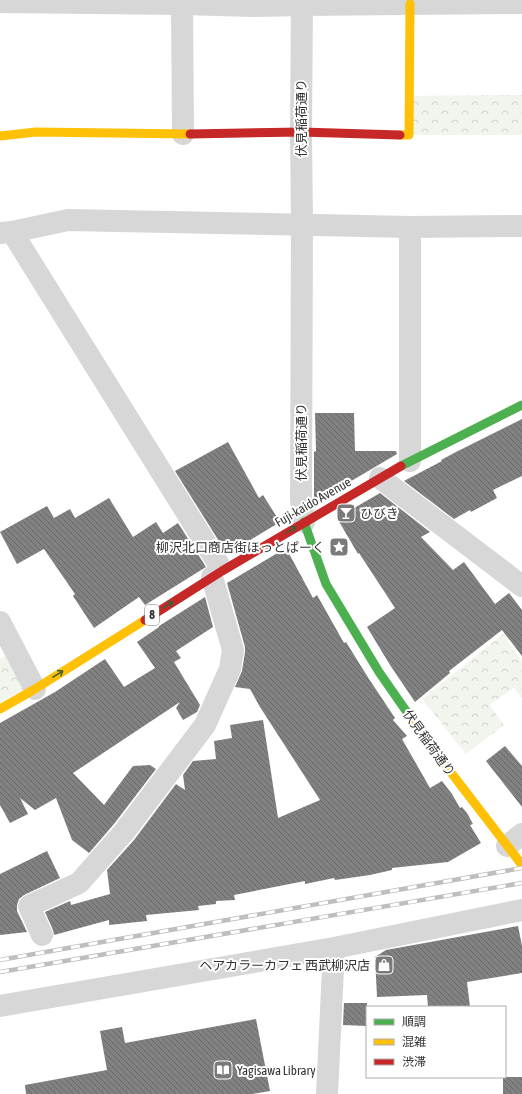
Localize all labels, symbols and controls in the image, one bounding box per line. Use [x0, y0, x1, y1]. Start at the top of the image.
street label: 伏見稲荷通り [294, 79, 309, 157]
street label: 伏見稲荷通り [294, 403, 309, 481]
street label: Fuji-kaido Avenue [272, 474, 354, 530]
bar icon: ひびき [335, 502, 357, 524]
place label: ひびき [360, 506, 399, 521]
one-way arrow [285, 526, 297, 534]
place icon: 柳沢北口商店街ほっとぱーく [328, 536, 350, 558]
place label: 柳沢北口商店街ほっとぱーく [156, 540, 325, 555]
one-way arrow [162, 601, 174, 609]
road number: 8 [145, 605, 159, 625]
one-way arrow [52, 670, 64, 678]
street label: 伏見稲荷通り [400, 707, 458, 779]
shop icon: ヘアカラーカフェ 西武柳沢店 [373, 954, 395, 976]
place label: ヘアカラーカフェ 西武柳沢店 [199, 958, 370, 973]
legend [366, 1006, 506, 1078]
text: 順調 [402, 1015, 426, 1029]
text: 混雑 [402, 1035, 426, 1049]
text: 渋滞 [402, 1055, 426, 1069]
library icon: Yagisawa Library [212, 1059, 234, 1081]
place label: Yagisawa Library [237, 1063, 316, 1078]

